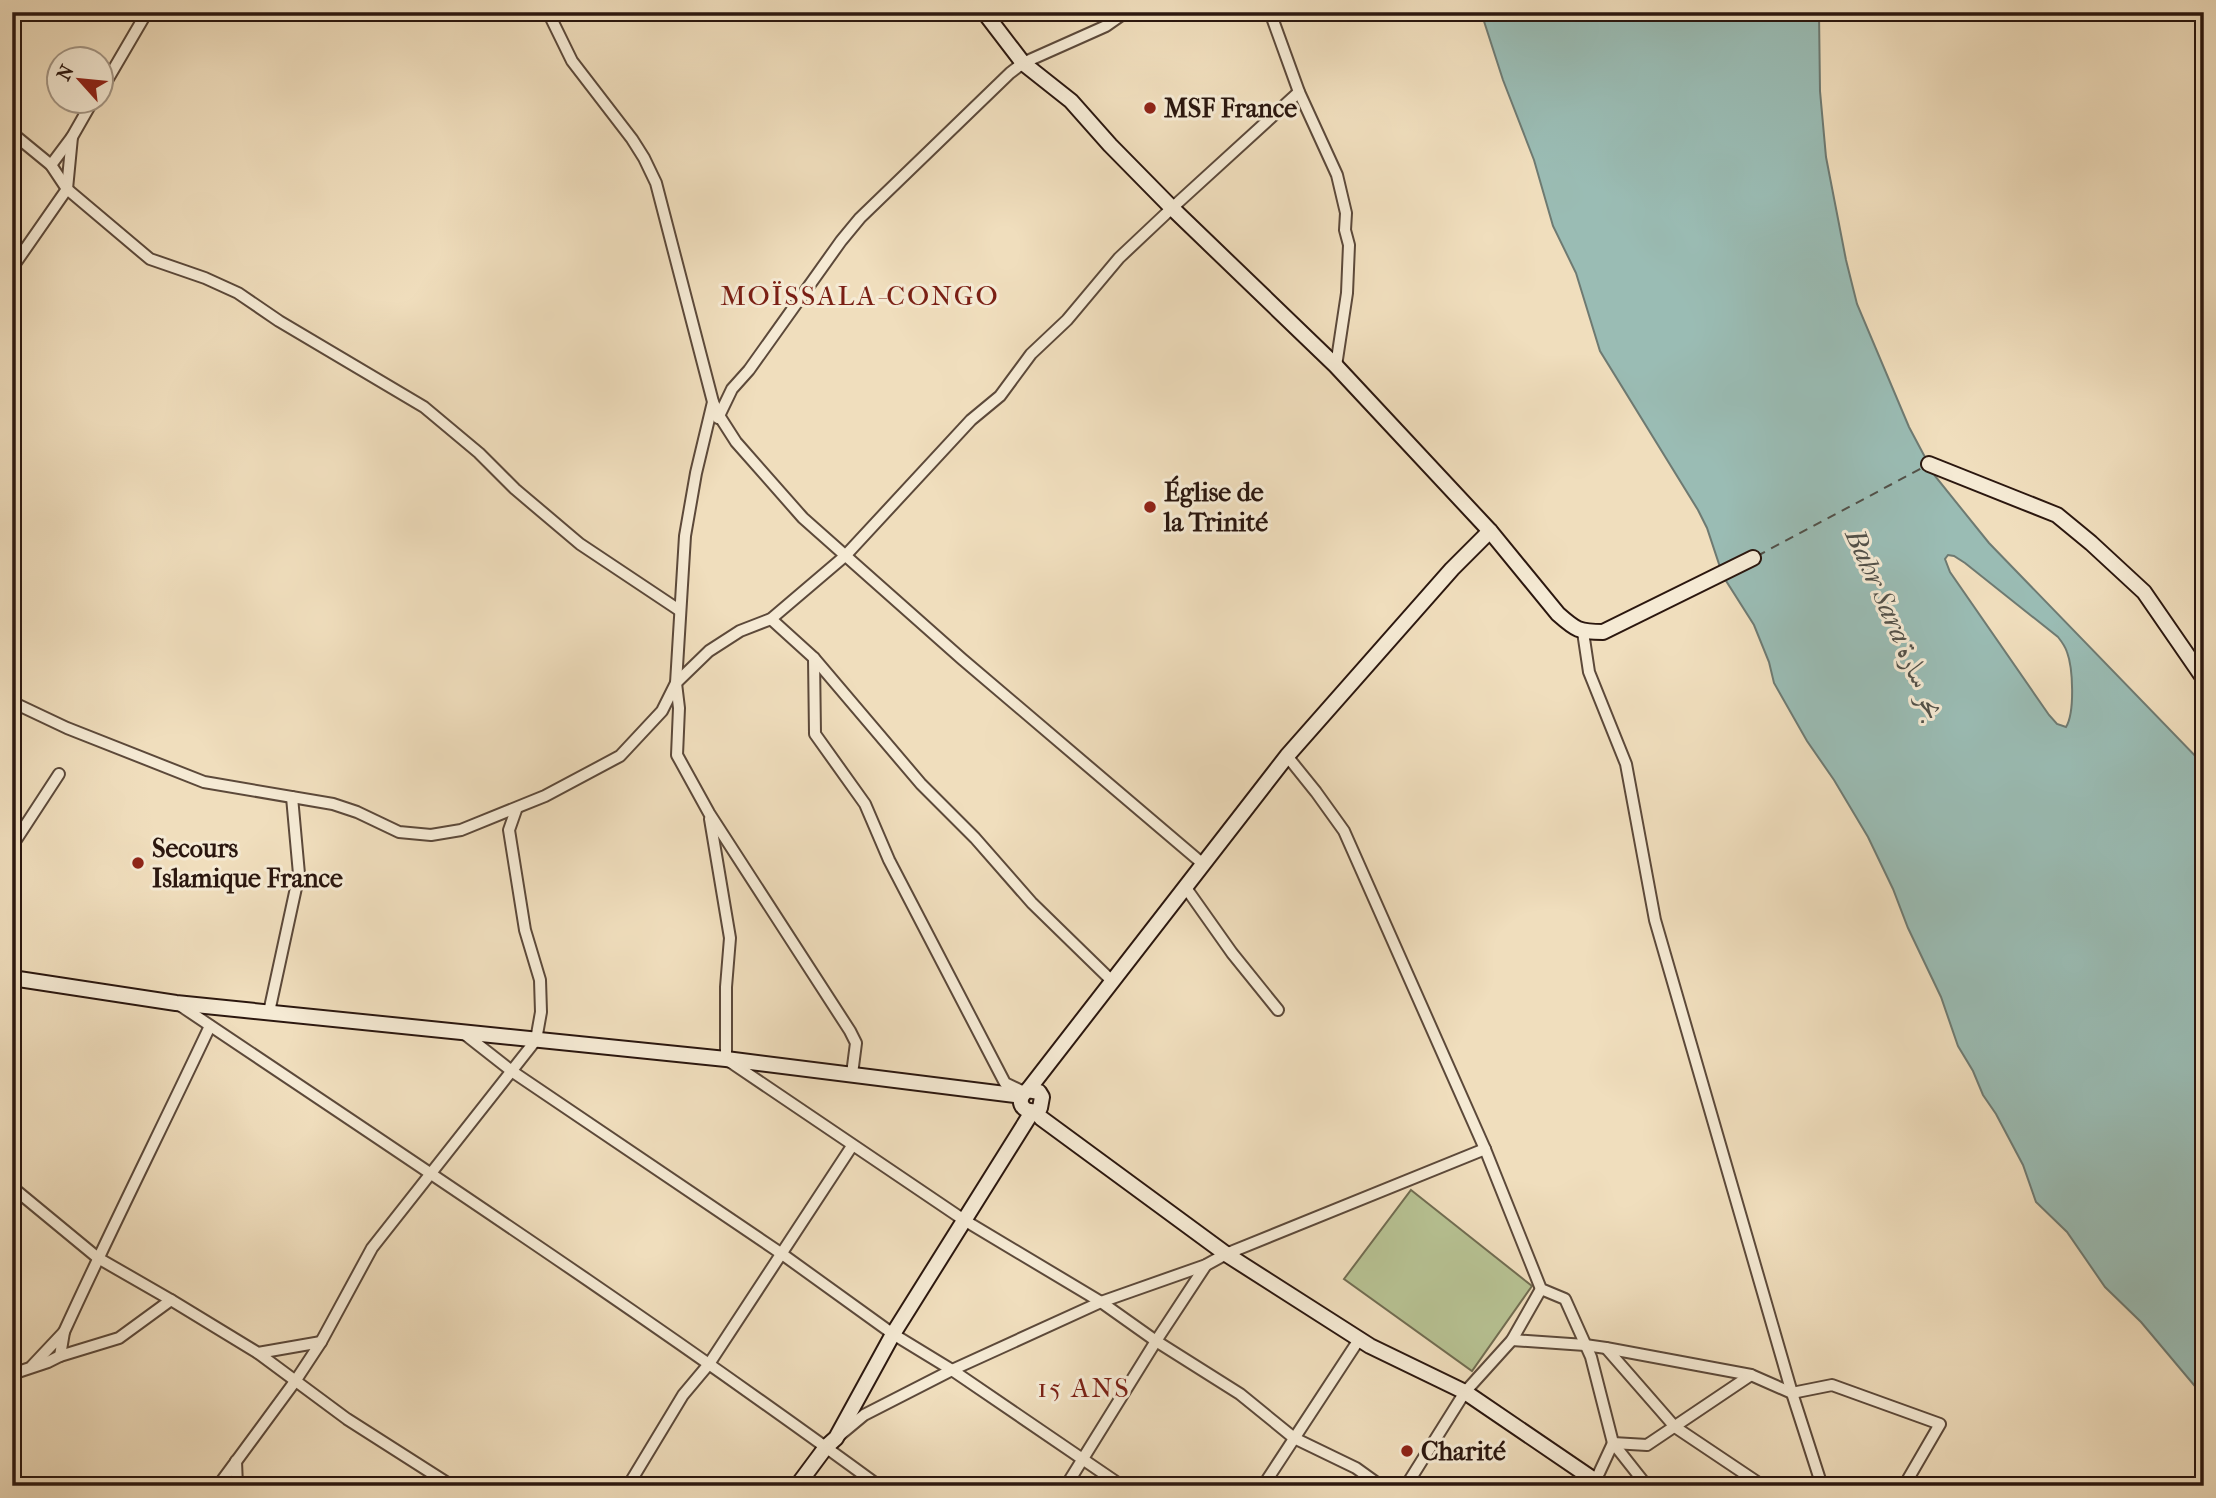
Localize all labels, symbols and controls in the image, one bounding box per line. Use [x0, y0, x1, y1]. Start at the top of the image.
north arrow [46, 46, 116, 116]
text: N [53, 61, 79, 84]
place label: MSF France [1164, 93, 1297, 124]
marker: MSF France [1142, 100, 1158, 116]
district label: MOÏSSALA-CONGO [720, 279, 1000, 312]
place label: Église de la Trinité [1163, 475, 1268, 538]
marker: Église de la Trinité [1142, 499, 1158, 515]
water label: Bahr Sara بحر سارة [1837, 522, 1952, 725]
place label: Secours Islamique France [152, 833, 343, 894]
marker: Secours Islamique France [130, 855, 146, 871]
district label: 15 ANS [1037, 1371, 1131, 1404]
place label: Charité [1421, 1436, 1506, 1467]
marker: Charité [1399, 1443, 1415, 1459]

